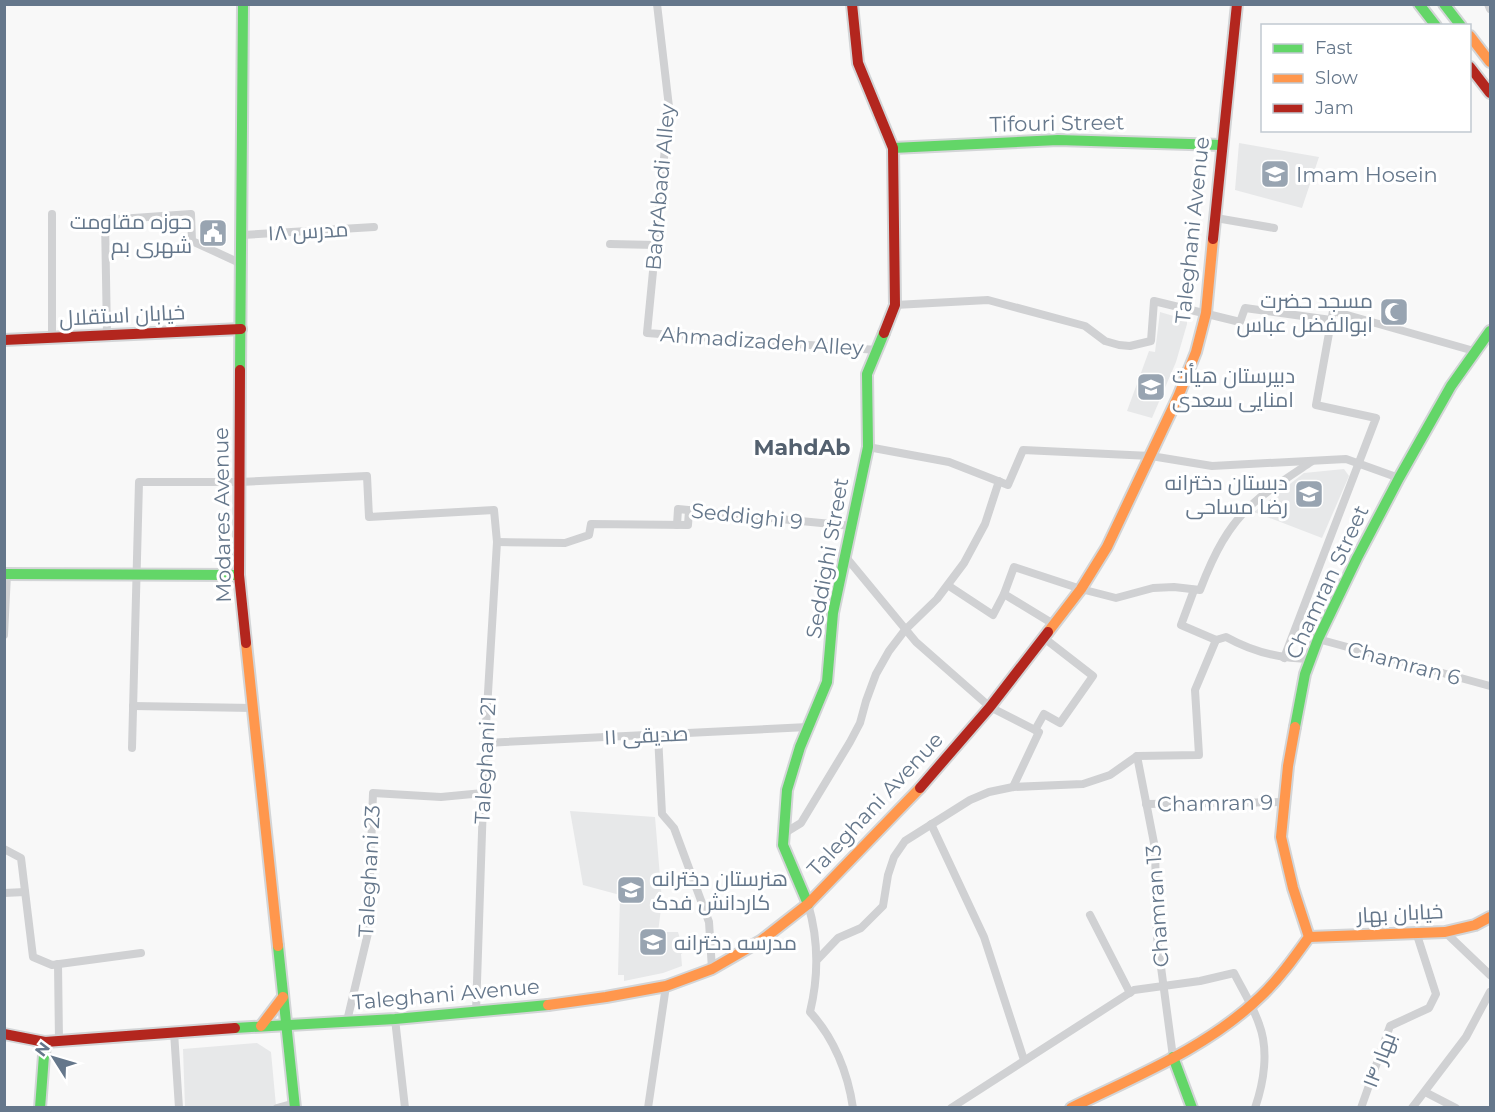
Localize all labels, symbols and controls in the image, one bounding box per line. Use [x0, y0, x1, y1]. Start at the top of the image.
legend [1261, 24, 1471, 132]
text: Fast [1315, 37, 1353, 59]
text: Slow [1315, 67, 1358, 89]
text: Jam [1314, 97, 1354, 119]
street label: BadrAbadi Alley [640, 102, 680, 271]
street label: Tifouri Street [989, 109, 1125, 137]
street label: Taleghani Avenue [1170, 135, 1214, 325]
school or university icon: Imam Hosein [1259, 158, 1291, 190]
place label: Imam Hosein [1296, 162, 1438, 187]
place label: حوزه مقاومت شهری بم [70, 209, 192, 260]
street label: مدرس ۱۸ [267, 216, 349, 247]
public building icon: حوزه مقاومت شهری بم [197, 217, 229, 249]
place label: مسجد حضرت ابوالفضل عباس [1236, 288, 1373, 338]
mosque icon: مسجد حضرت ابوالفضل عباس [1378, 296, 1410, 328]
street label: خیابان استقلال [58, 299, 186, 332]
street label: Ahmadizadeh Alley [659, 321, 865, 361]
place label: دبیرستان هیأت امنایی سعدی [1172, 363, 1295, 413]
school or university icon: دبیرستان هیأت امنایی سعدی [1135, 371, 1167, 403]
street label: Modares Avenue [208, 427, 236, 603]
district label: MahdAb [753, 434, 851, 461]
place label: دبستان دخترانه رضا مساحی [1165, 470, 1288, 520]
street label: Seddighi Street [801, 476, 853, 640]
school or university icon: دبستان دخترانه رضا مساحی [1293, 478, 1325, 510]
street label: Seddighi 9 [690, 498, 804, 534]
street label: Chamran Street [1280, 501, 1374, 663]
street label: Chamran 6 [1345, 636, 1464, 690]
street label: Taleghani 21 [469, 695, 501, 825]
street label: صدیقی ۱۱ [603, 720, 689, 751]
street label: Taleghani Avenue [802, 727, 948, 881]
street label: Chamran 9 [1157, 789, 1273, 817]
street label: Taleghani 23 [353, 804, 385, 938]
street label: Chamran 13 [1140, 844, 1174, 968]
place label: هنرستان دخترانه کاردانش فدک [652, 866, 788, 916]
school or university icon: هنرستان دخترانه کاردانش فدک [615, 874, 647, 906]
street label: خیابان بهار [1355, 898, 1444, 929]
school or university icon: مدرسه دخترانه [637, 926, 669, 958]
place label: مدرسه دخترانه [674, 930, 797, 955]
street label: Taleghani Avenue [351, 973, 541, 1015]
north arrow [24, 1028, 84, 1088]
street label: بهار ۱۴ [1357, 1029, 1402, 1092]
text: N [31, 1038, 54, 1060]

